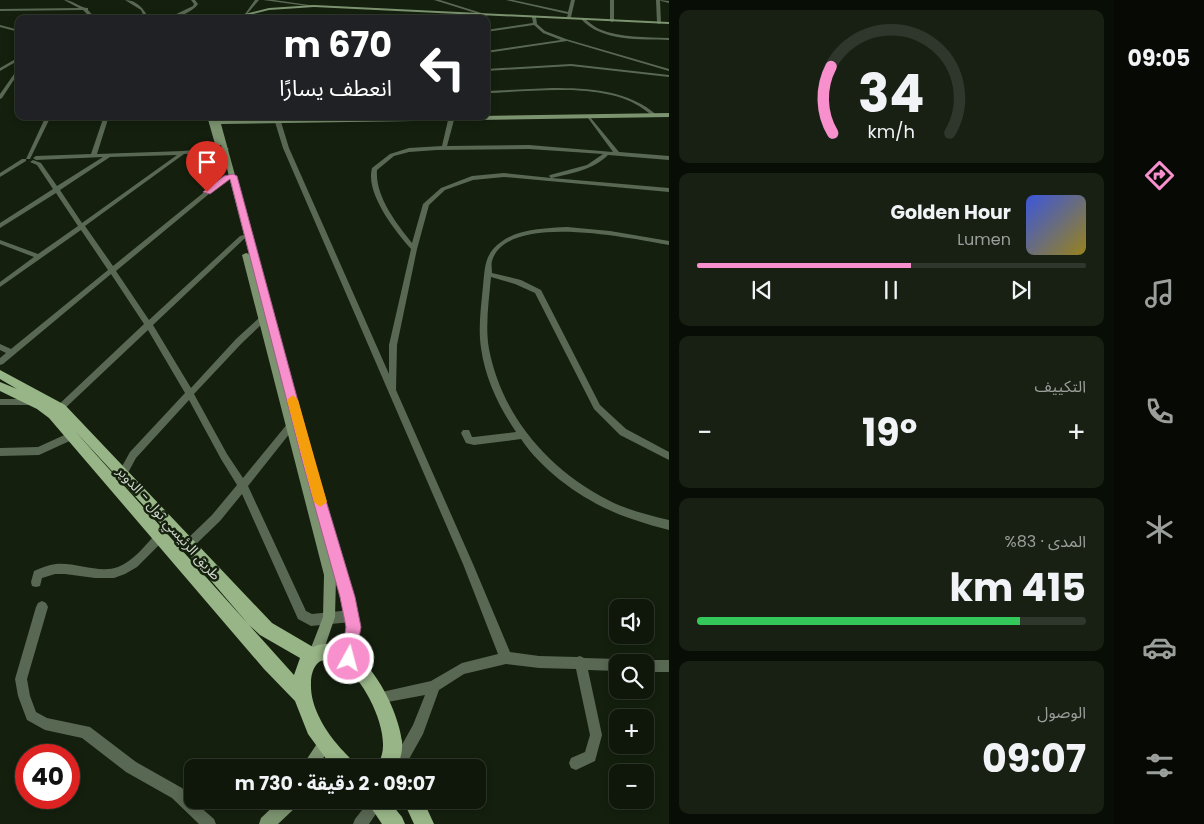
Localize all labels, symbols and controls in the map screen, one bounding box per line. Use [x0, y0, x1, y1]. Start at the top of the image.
text: 670 m [284, 20, 392, 69]
icon: left [410, 35, 475, 100]
text: 09:05 [1128, 43, 1190, 74]
text: 34 [858, 57, 925, 130]
text: انعطف يسارًا [279, 73, 392, 104]
text: km/h [868, 119, 915, 144]
pin [186, 141, 228, 192]
icon: arrive [193, 148, 221, 176]
icon: directions [1142, 158, 1177, 193]
text: Golden Hour [890, 199, 1011, 226]
text: Lumen [957, 228, 1011, 251]
icon: previous [748, 276, 776, 304]
icon: pause [877, 276, 905, 304]
icon: next [1007, 276, 1035, 304]
icon: music [1142, 276, 1177, 311]
text: التكييف [1034, 375, 1086, 398]
icon: phone [1142, 394, 1177, 429]
text: 19° [862, 406, 917, 459]
text: − [697, 413, 712, 452]
text: + [1067, 413, 1086, 452]
street label: طريق الرئيسي تول - الدوير [111, 461, 226, 585]
icon: climate [1142, 512, 1177, 547]
text: المدى · 83% [1004, 530, 1086, 553]
text: 415 km [949, 561, 1086, 614]
map controls [609, 599, 654, 809]
button: sound [609, 599, 654, 644]
icon: car [1142, 630, 1177, 665]
position arrow [322, 632, 374, 684]
button: search [609, 654, 654, 699]
text: الوصول [1037, 701, 1086, 724]
button: + [609, 709, 654, 754]
text: 09:07 [982, 732, 1086, 785]
speed limit sign: 40 [15, 744, 80, 809]
icon: filters [1142, 748, 1177, 783]
button: − [609, 764, 654, 809]
text: 09:07 · 2 دقيقة · 730 m [235, 770, 435, 797]

